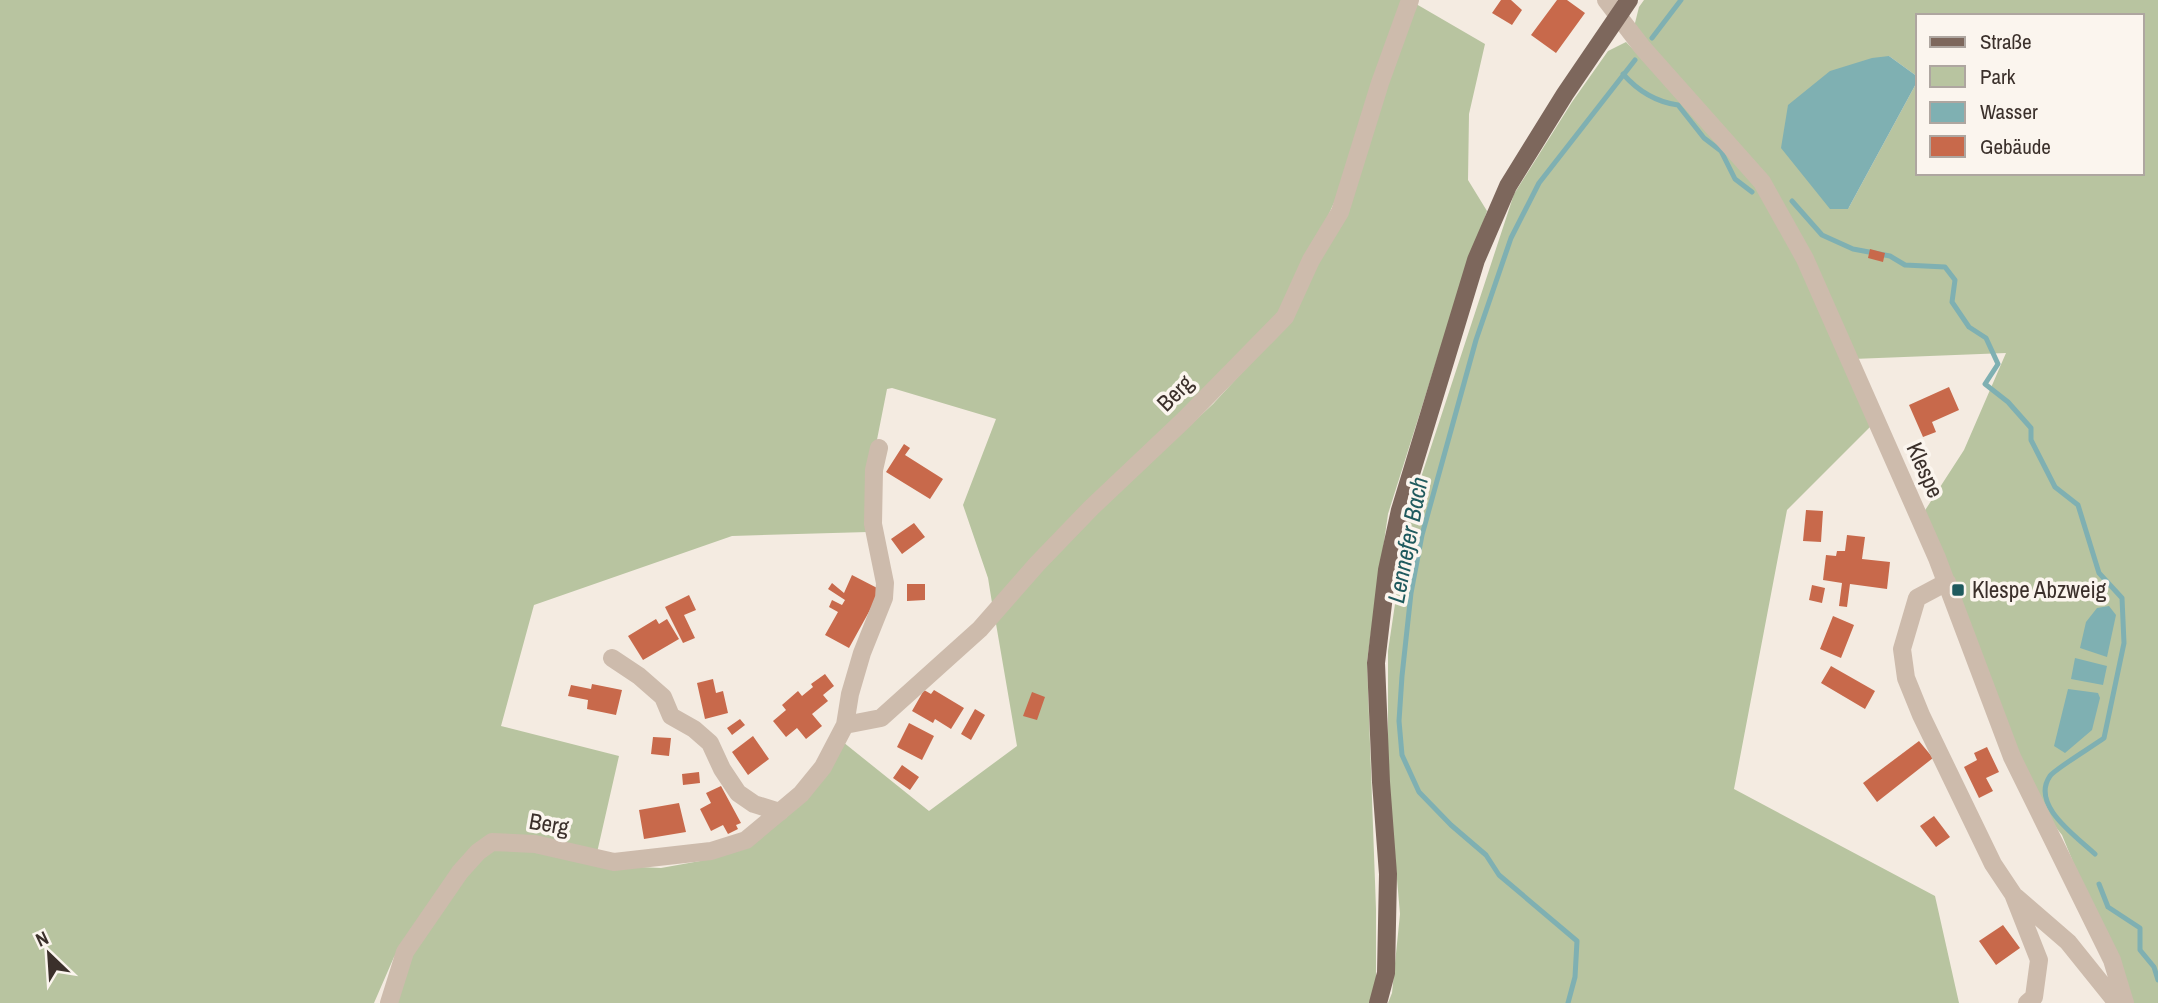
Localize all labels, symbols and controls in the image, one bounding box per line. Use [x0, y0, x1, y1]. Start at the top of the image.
legend [1916, 14, 2144, 175]
text: Straße [1980, 27, 2032, 56]
text: Park [1980, 62, 2016, 91]
text: Wasser [1980, 97, 2038, 126]
text: Gebäude [1980, 132, 2051, 161]
street label: Berg [1150, 367, 1200, 418]
street label: Klespe [1900, 437, 1951, 502]
water label: Lennefer Bach [1379, 474, 1435, 606]
place label: Klespe Abzweig [1972, 574, 2107, 605]
marker: Klespe Abzweig [1950, 582, 1966, 598]
street label: Berg [527, 805, 572, 842]
north arrow [14, 919, 84, 989]
text: N [31, 924, 52, 953]

